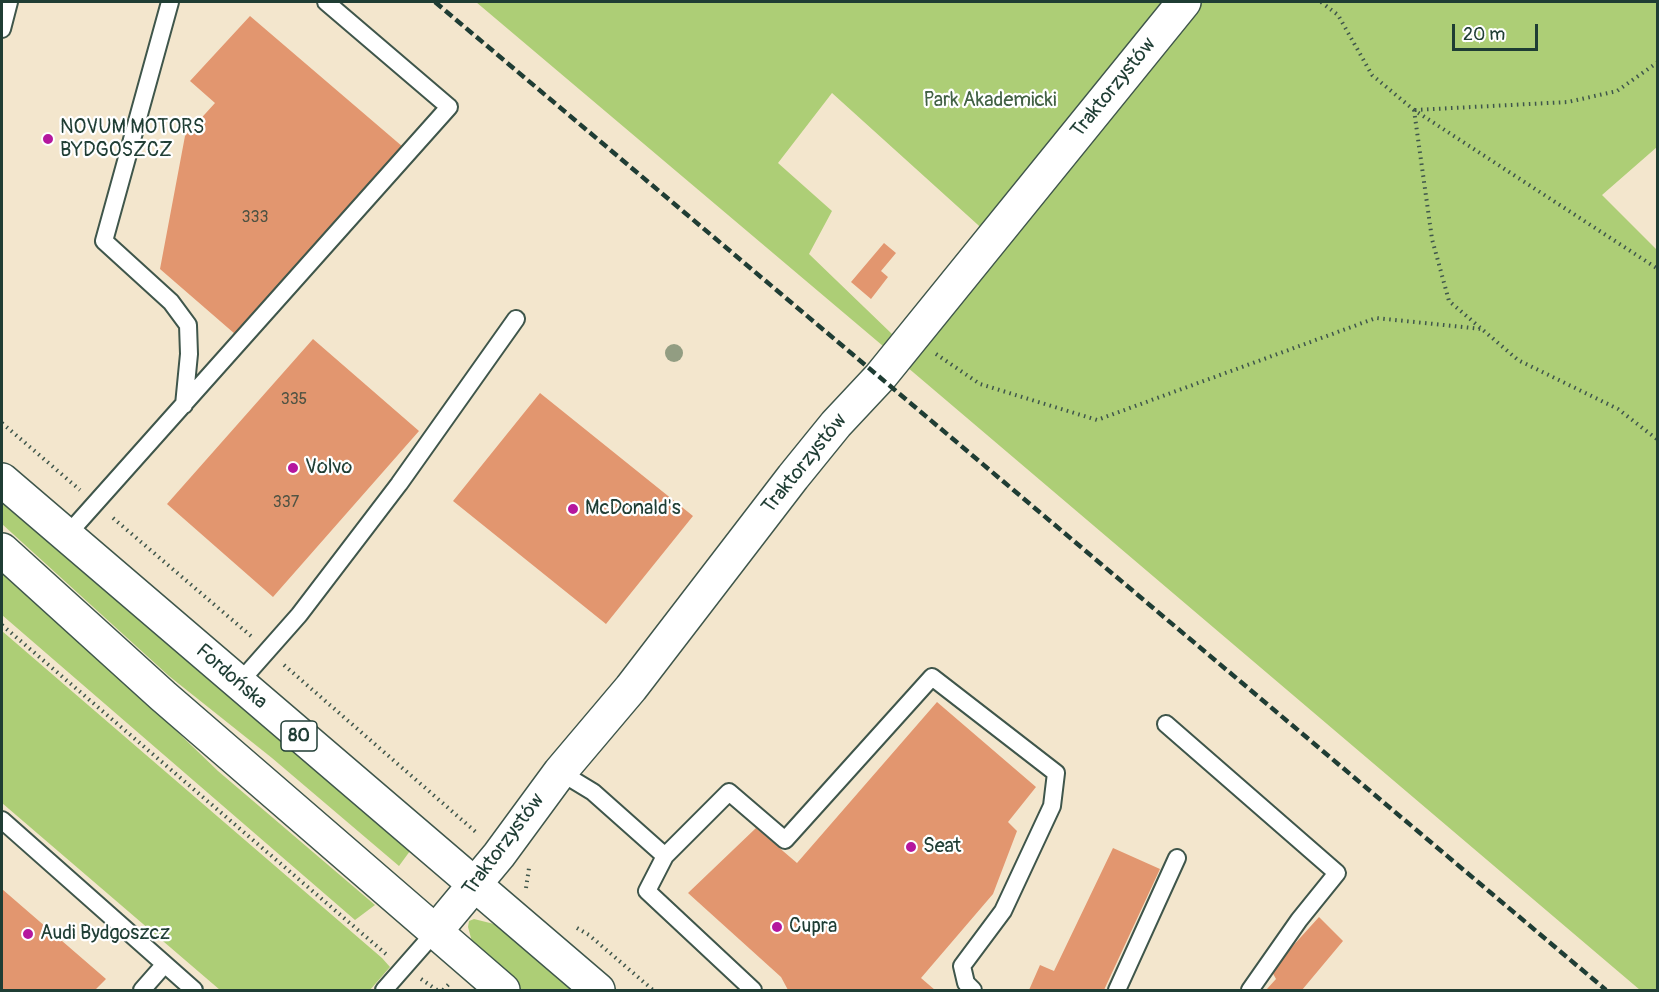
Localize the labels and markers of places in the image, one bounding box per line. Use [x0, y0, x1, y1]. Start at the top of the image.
place label: NOVUM MOTORS BYDGOSZCZ [60, 116, 204, 163]
marker: NOVUM MOTORS BYDGOSZCZ [41, 132, 55, 146]
place label: Volvo [305, 456, 352, 480]
marker: Volvo [286, 461, 300, 475]
place label: McDonald's [585, 497, 681, 521]
marker: McDonald's [566, 502, 580, 516]
place label: Seat [923, 835, 961, 859]
marker: Seat [904, 840, 918, 854]
place label: Cupra [789, 915, 837, 939]
marker: Cupra [770, 920, 784, 934]
place label: Audi Bydgoszcz [40, 922, 170, 946]
marker: Audi Bydgoszcz [21, 927, 35, 941]

